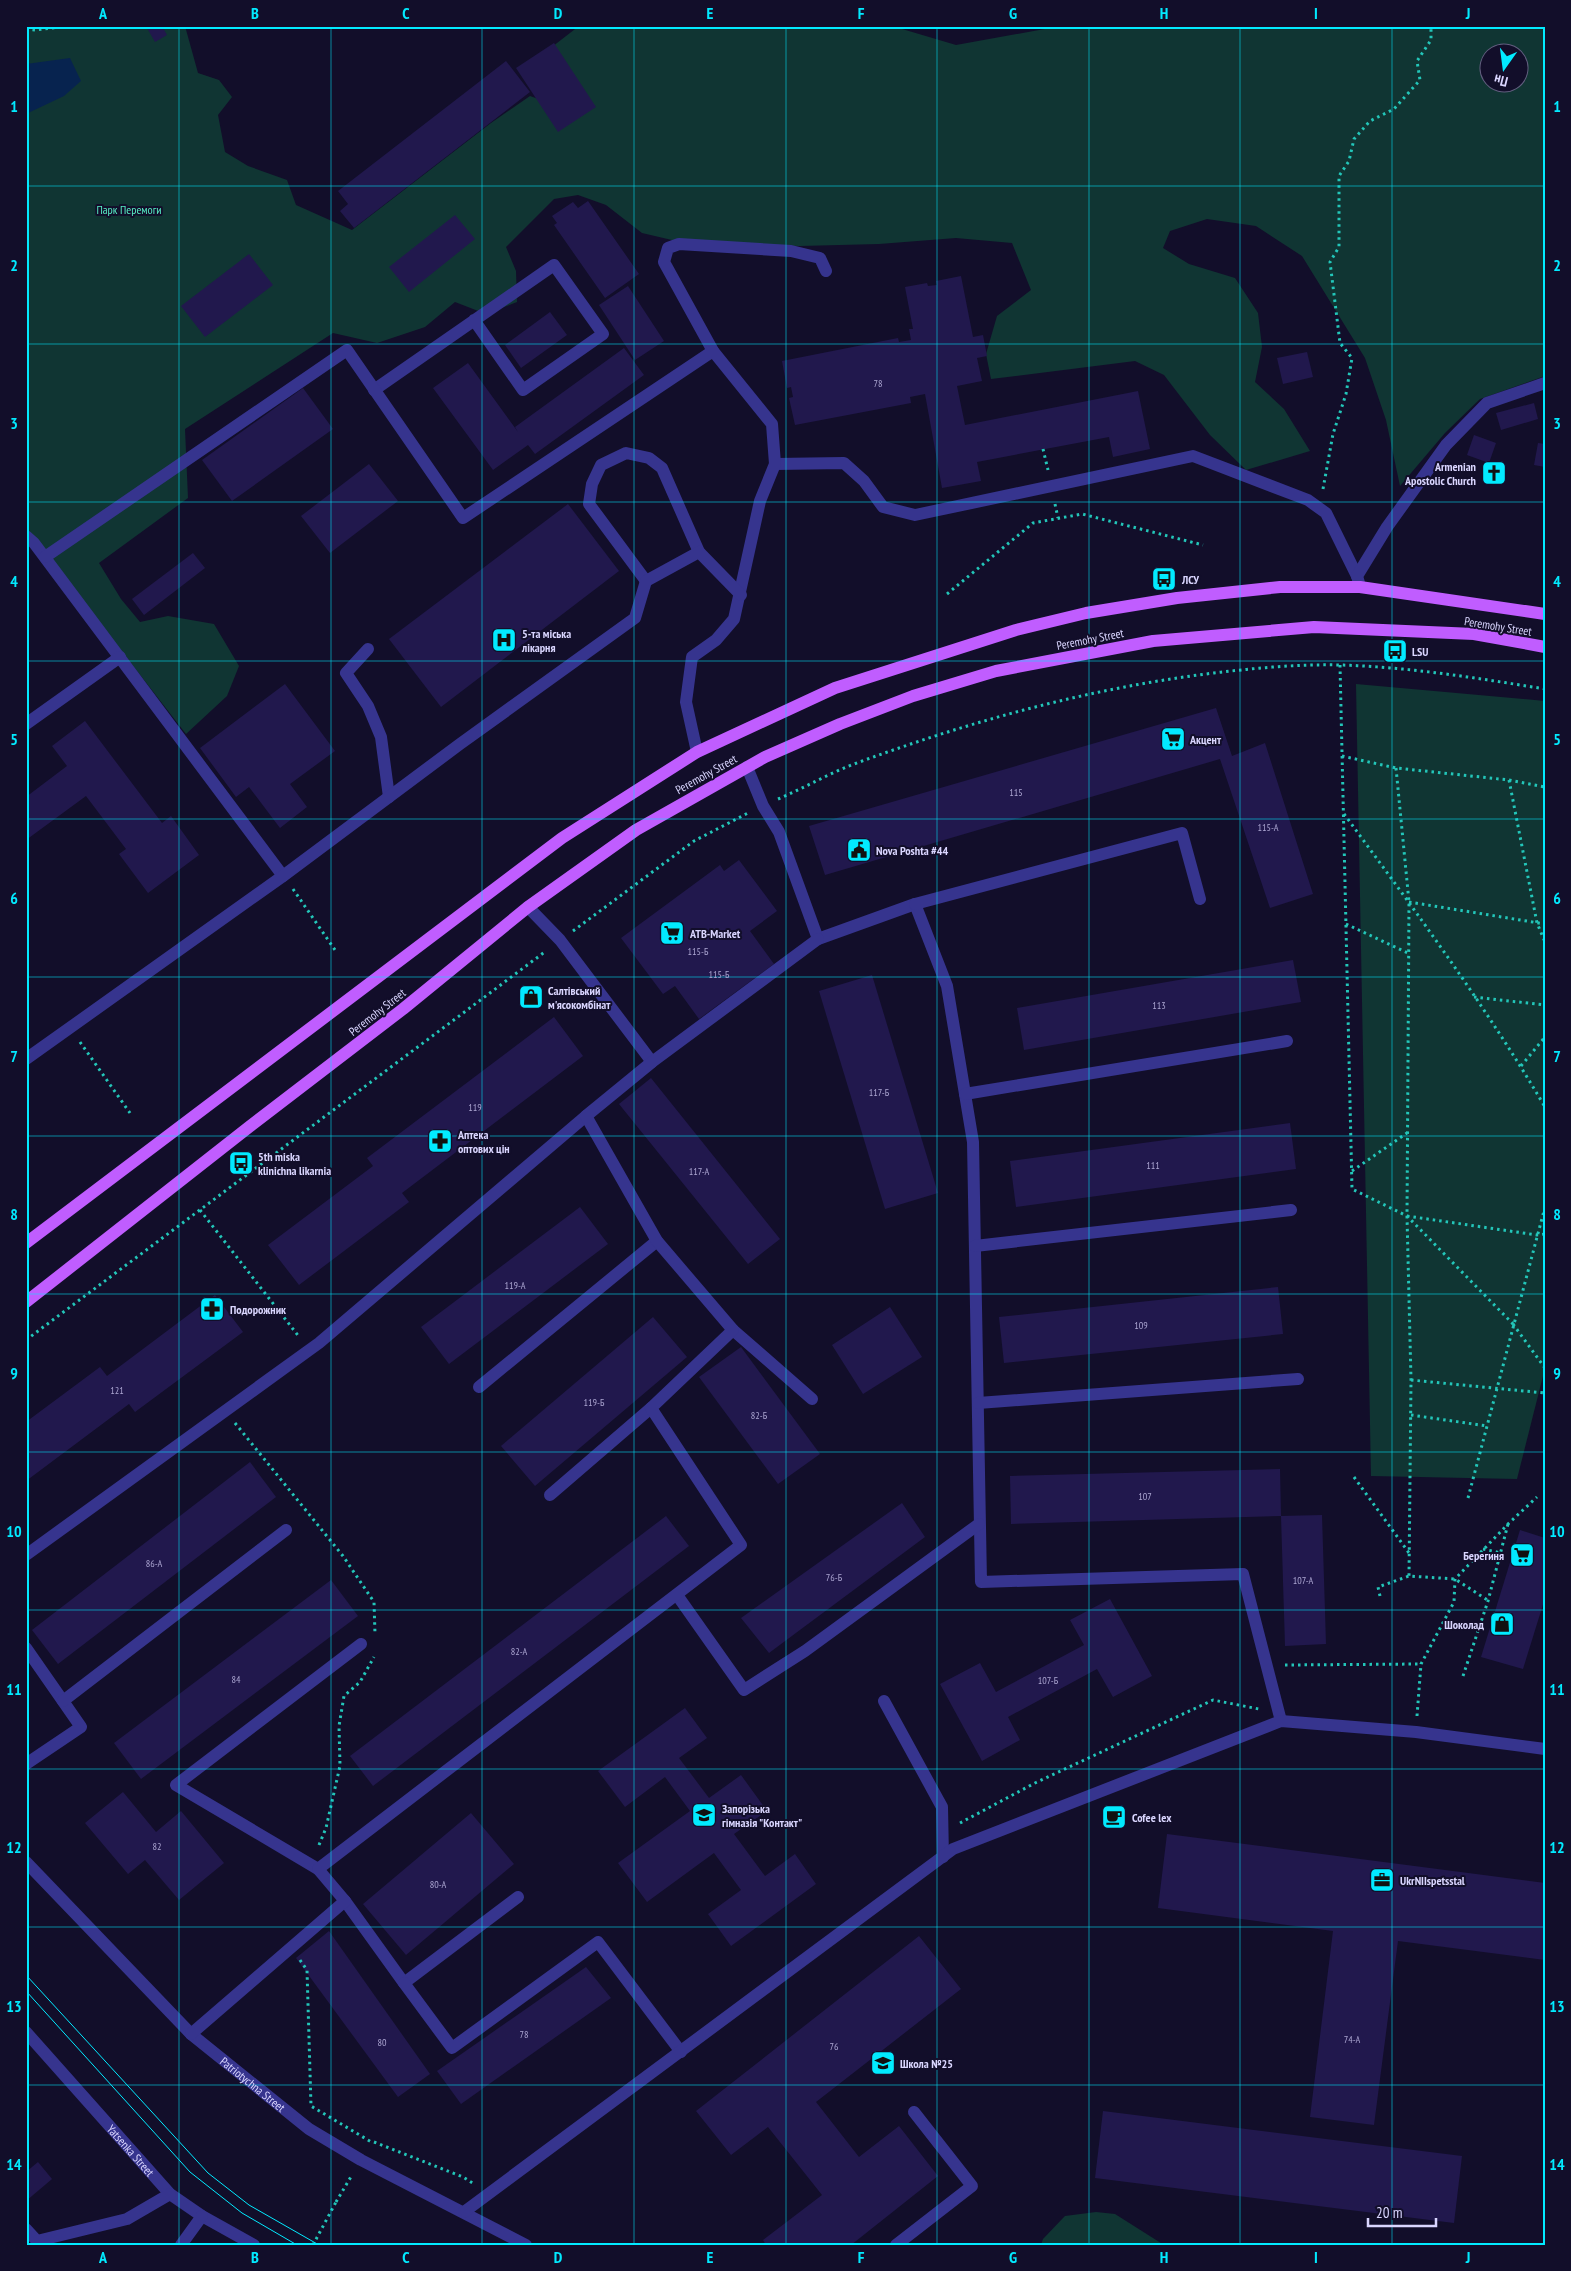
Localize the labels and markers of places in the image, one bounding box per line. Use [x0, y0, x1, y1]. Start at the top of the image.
place label: Armenian Apostolic Church [1404, 459, 1476, 488]
church icon: Armenian Apostolic Church [1481, 460, 1507, 486]
bus stop icon: ЛСУ [1151, 566, 1177, 592]
place label: ЛСУ [1181, 572, 1199, 587]
place label: 5-та міська лікарня [521, 626, 571, 655]
hospital icon: 5-та міська лікарня [491, 627, 517, 653]
bus stop icon: LSU [1382, 638, 1408, 664]
place label: LSU [1412, 644, 1429, 659]
supermarket icon: Акцент [1160, 726, 1186, 752]
place label: Акцент [1189, 732, 1222, 747]
public building icon: Nova Poshta #44 [846, 837, 872, 863]
place label: Nova Poshta #44 [876, 843, 949, 858]
supermarket icon: ATB-Market [659, 920, 685, 946]
place label: ATB-Market [689, 926, 741, 941]
place label: Салтівський м'ясокомбінат [548, 983, 611, 1012]
shop icon: Салтівський м'ясокомбінат [518, 984, 544, 1010]
place label: Аптека оптових цін [457, 1127, 510, 1156]
pharmacy icon: Аптека оптових цін [427, 1128, 453, 1154]
place label: 5th miska klinichna likarnia [258, 1149, 331, 1178]
bus stop icon: 5th miska klinichna likarnia [228, 1150, 254, 1176]
pharmacy icon: Подорожник [199, 1296, 225, 1322]
place label: Подорожник [230, 1302, 286, 1317]
supermarket icon: Берегиня [1509, 1542, 1535, 1568]
place label: Берегиня [1463, 1548, 1504, 1563]
shop icon: Шоколад [1489, 1611, 1515, 1637]
place label: Шоколад [1444, 1617, 1484, 1632]
place label: Запорізька гімназія "Контакт" [722, 1801, 802, 1830]
school or university icon: Запорізька гімназія "Контакт" [691, 1802, 717, 1828]
cafe icon: Cofee lex [1101, 1804, 1127, 1830]
place label: Cofee lex [1132, 1810, 1172, 1825]
office icon: UkrNIIspetsstal [1369, 1867, 1395, 1893]
place label: UkrNIIspetsstal [1400, 1873, 1465, 1888]
school or university icon: Школа №25 [870, 2050, 896, 2076]
place label: Школа №25 [900, 2056, 953, 2071]

